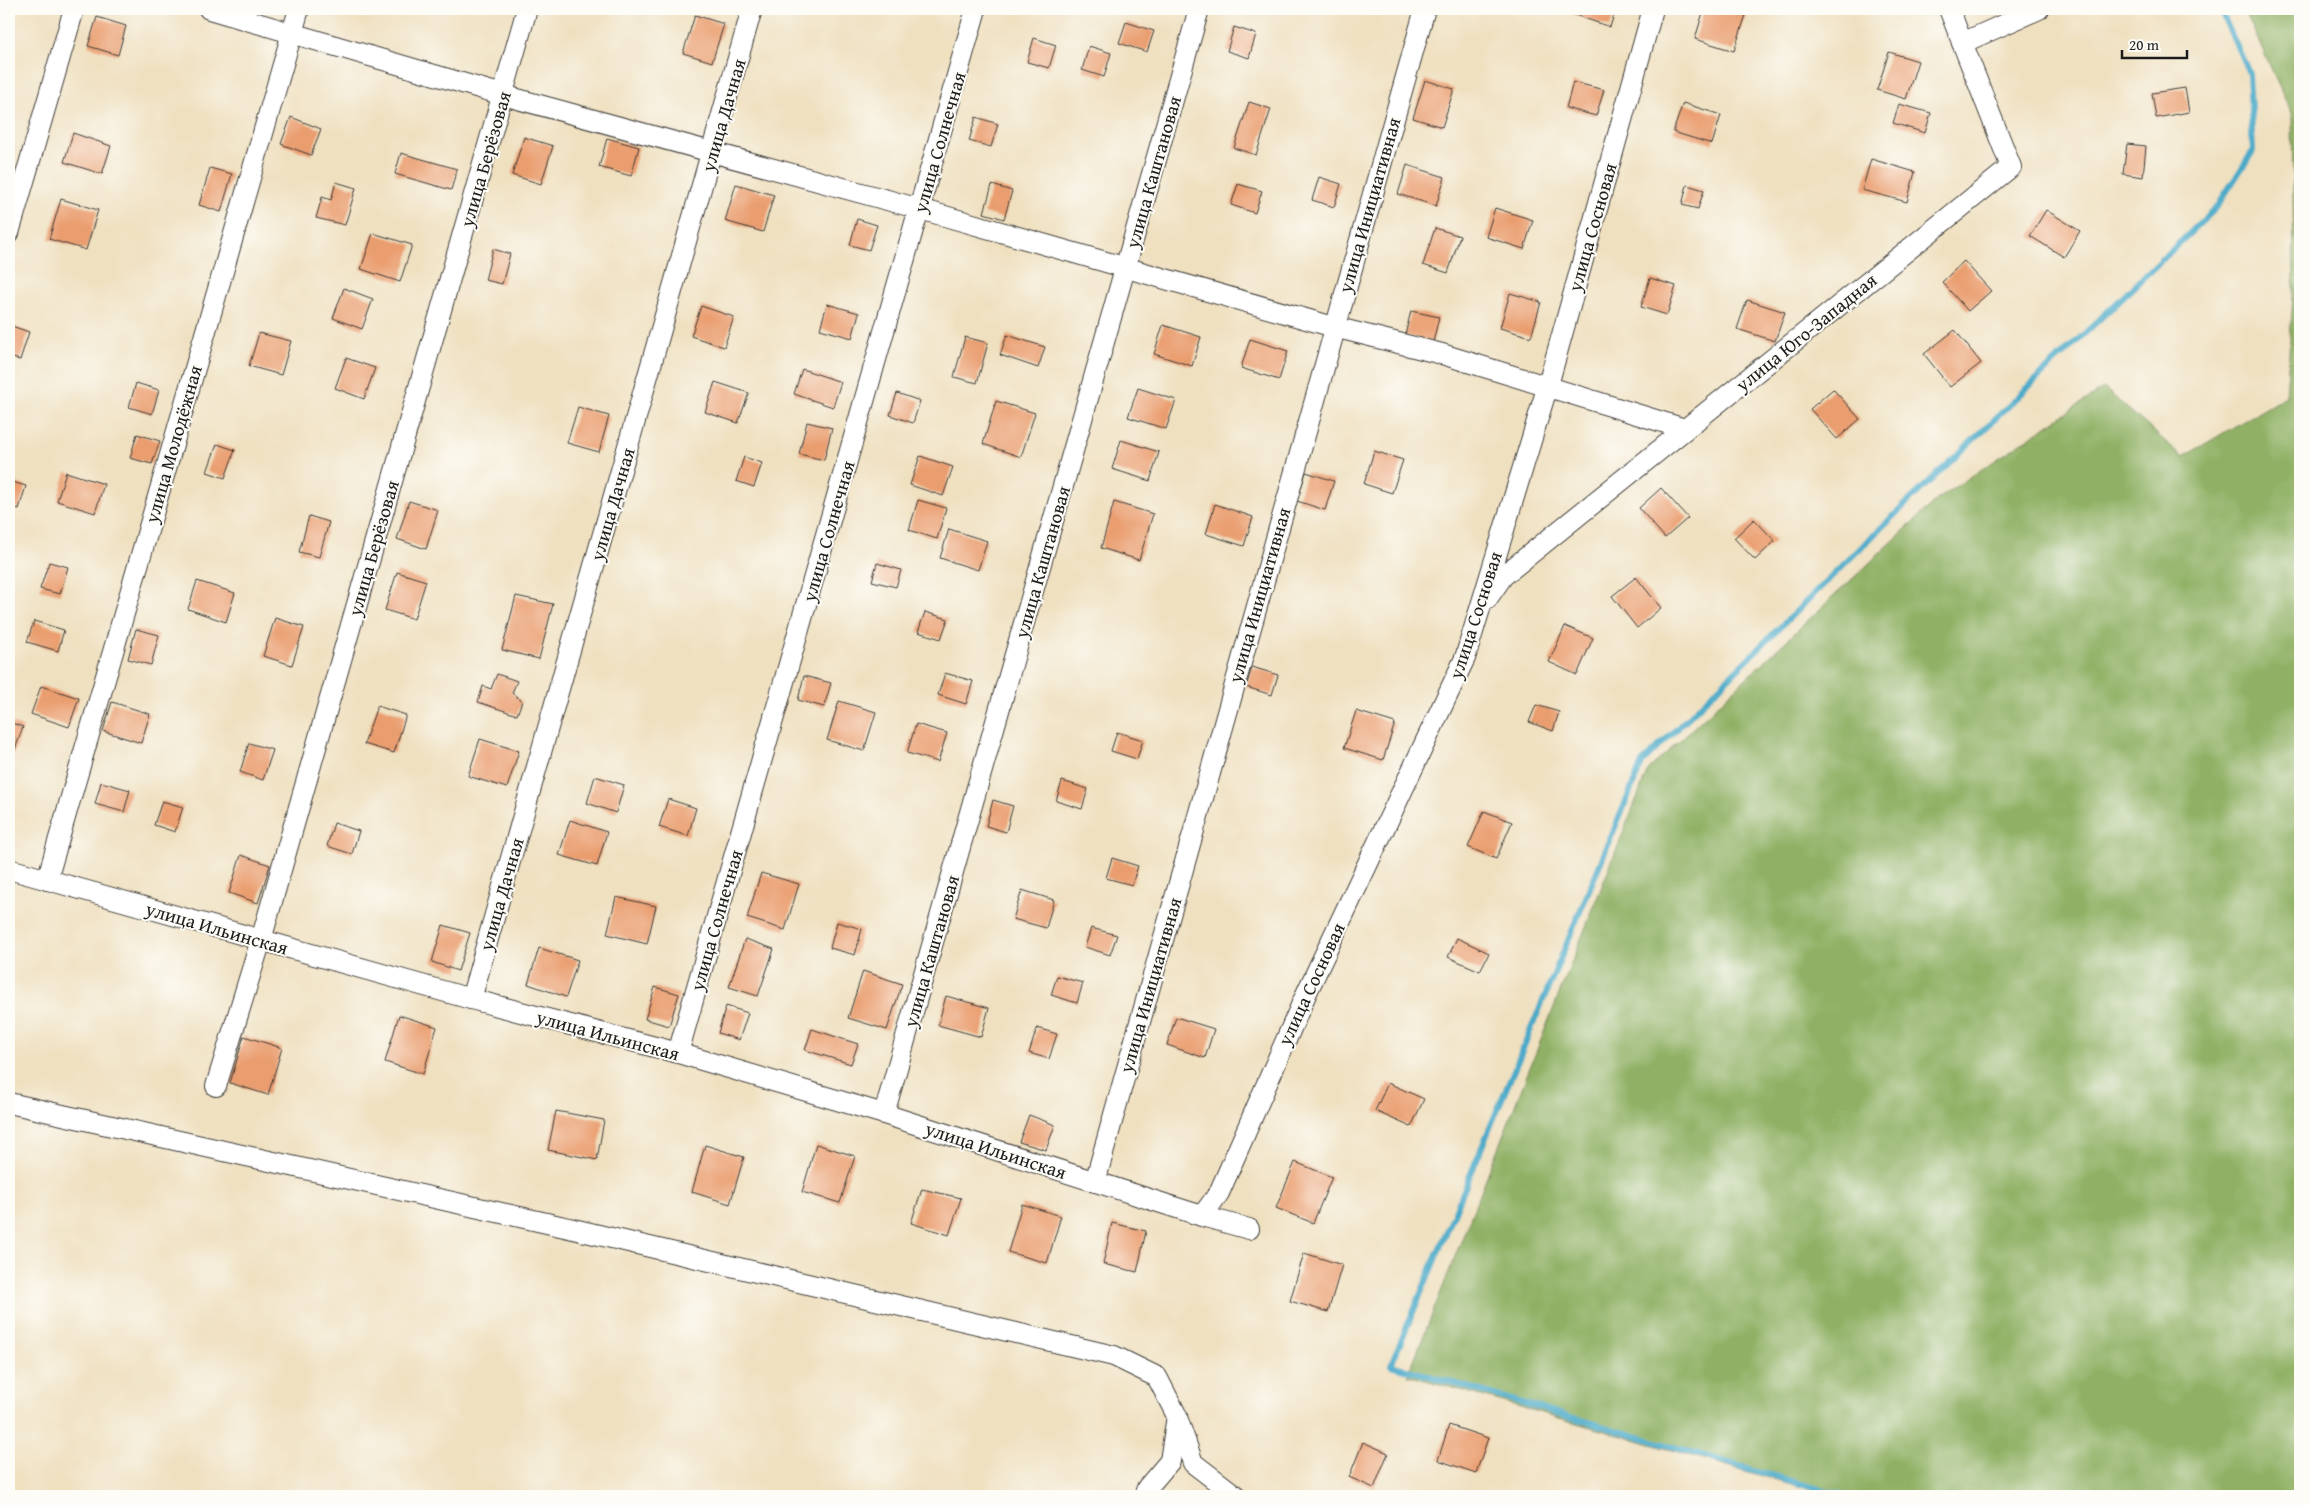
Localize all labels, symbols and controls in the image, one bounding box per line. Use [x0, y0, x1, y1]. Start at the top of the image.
scale bar [2122, 28, 2186, 60]
text: 20 m [2129, 34, 2160, 55]
street label: улица Дачная [693, 55, 753, 176]
street label: улица Солнечная [905, 68, 973, 217]
street label: улица Берёзовая [452, 87, 518, 231]
street label: улица Каштановая [1118, 92, 1188, 252]
street label: улица Инициативная [1330, 114, 1408, 297]
street label: улица Сосновая [1560, 159, 1624, 296]
street label: улица Юго-Западная [1729, 266, 1883, 398]
street label: улица Молодёжная [137, 361, 209, 527]
street label: улица Дачная [582, 444, 642, 565]
street label: улица Солнечная [794, 457, 862, 606]
street label: улица Берёзовая [340, 476, 406, 620]
street label: улица Каштановая [1007, 482, 1077, 642]
street label: улица Инициативная [1220, 504, 1298, 687]
street label: улица Сосновая [1441, 547, 1509, 683]
street label: улица Дачная [471, 834, 531, 955]
street label: улица Солнечная [682, 846, 750, 995]
street label: улица Каштановая [896, 871, 966, 1031]
street label: улица Ильинская [141, 894, 292, 962]
street label: улица Инициативная [1111, 894, 1189, 1077]
street label: улица Сосновая [1270, 918, 1352, 1051]
street label: улица Ильинская [532, 1002, 683, 1068]
street label: улица Ильинская [921, 1114, 1071, 1186]

